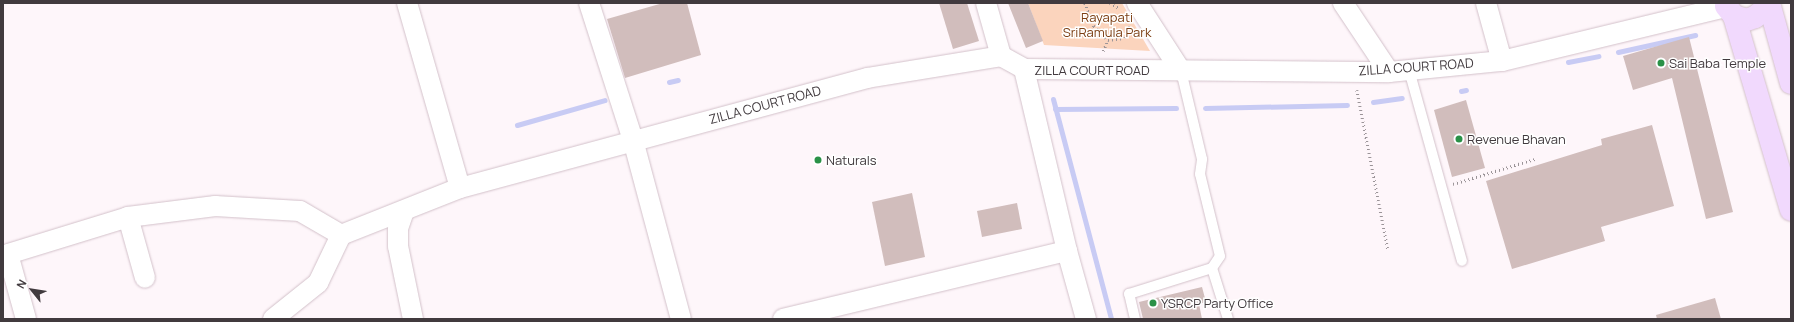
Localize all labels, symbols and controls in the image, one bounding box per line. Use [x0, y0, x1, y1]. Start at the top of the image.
park label: Rayapati SriRamula Park [1063, 10, 1151, 41]
street label: ZILLA COURT ROAD [1358, 55, 1474, 79]
place label: Sai Baba Temple [1669, 55, 1766, 71]
marker: Sai Baba Temple [1656, 58, 1666, 68]
street label: ZILLA COURT ROAD [1034, 62, 1150, 78]
street label: ZILLA COURT ROAD [707, 82, 823, 128]
place label: Revenue Bhavan [1467, 131, 1566, 147]
marker: Revenue Bhavan [1454, 134, 1464, 144]
place label: Naturals [826, 152, 877, 168]
marker: Naturals [813, 155, 823, 165]
north arrow [12, 270, 52, 310]
text: N [13, 277, 30, 291]
place label: YSRCP Party Office [1161, 295, 1273, 311]
marker: YSRCP Party Office [1148, 298, 1158, 308]

